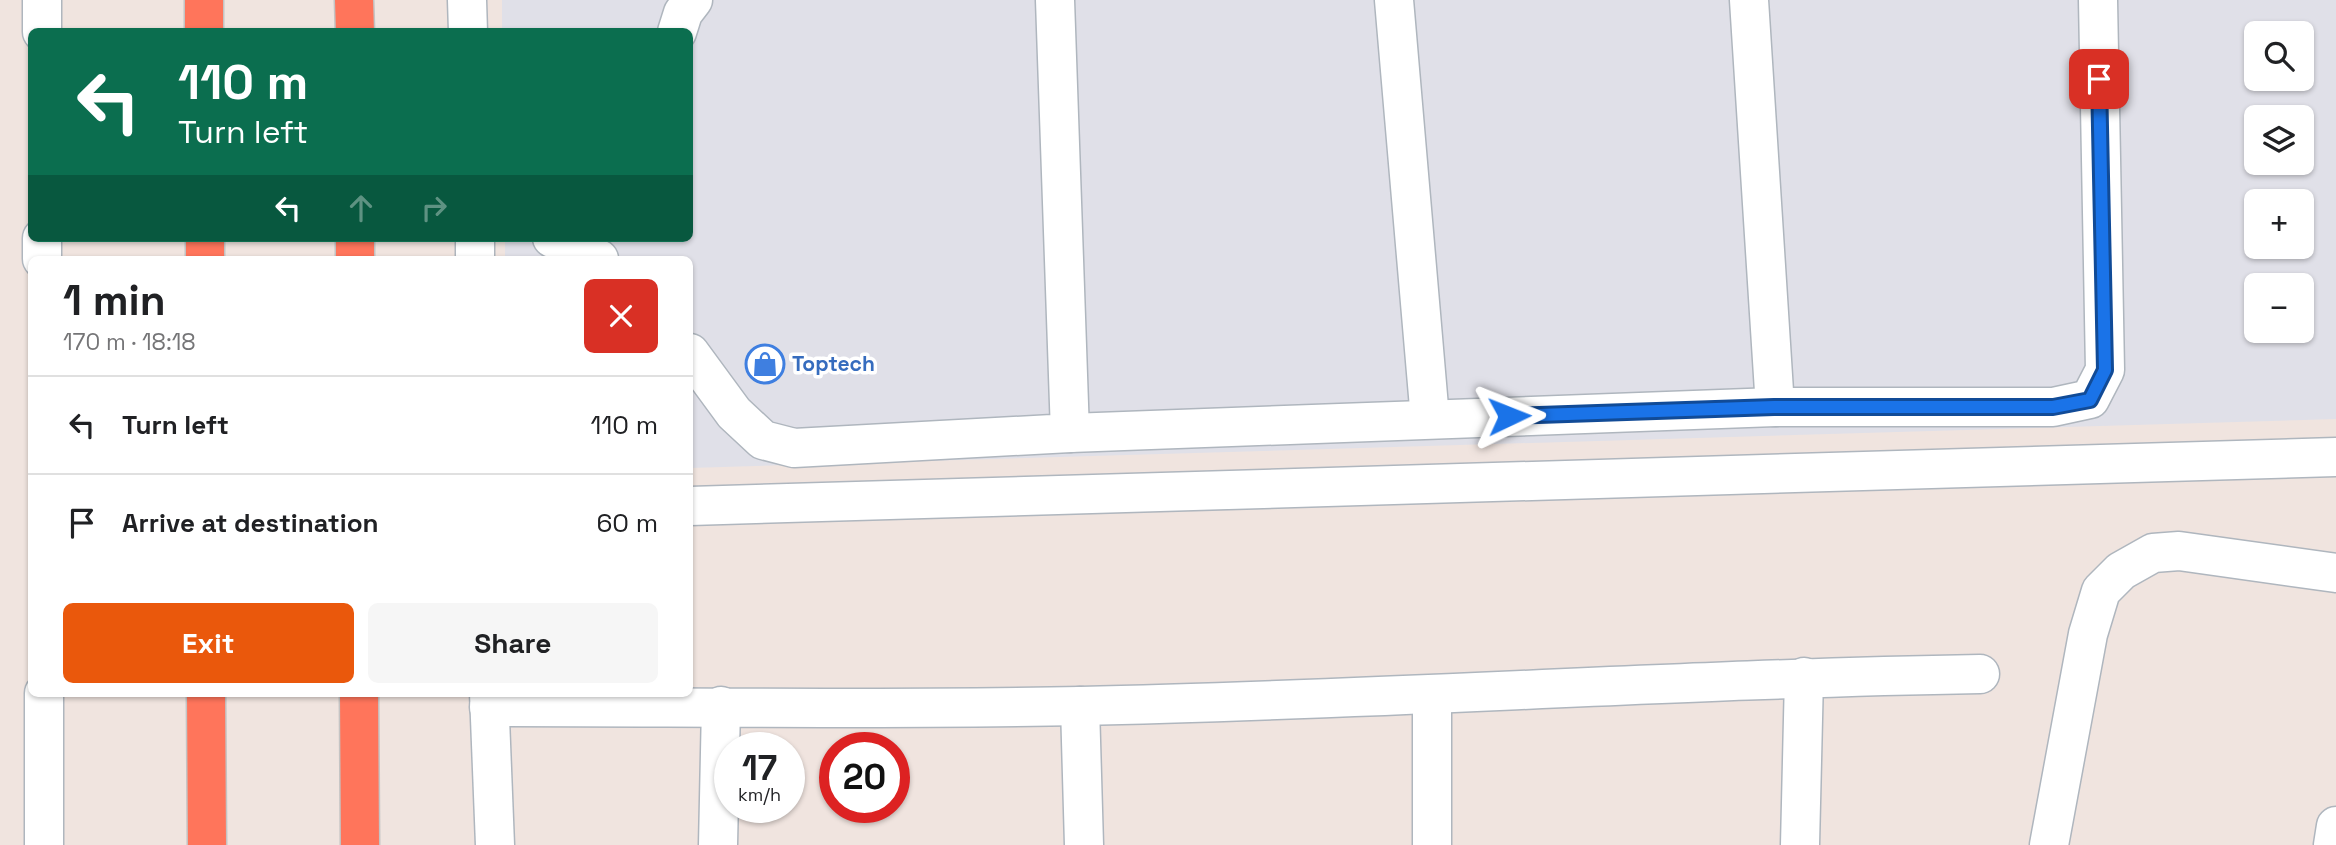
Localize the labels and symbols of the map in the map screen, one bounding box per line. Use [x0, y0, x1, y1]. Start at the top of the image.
pin [2069, 49, 2129, 109]
shop icon: Toptech [744, 343, 786, 385]
place label: Toptech [792, 350, 875, 377]
position arrow [1472, 379, 1546, 453]
speed limit sign: 20 [819, 732, 910, 823]

